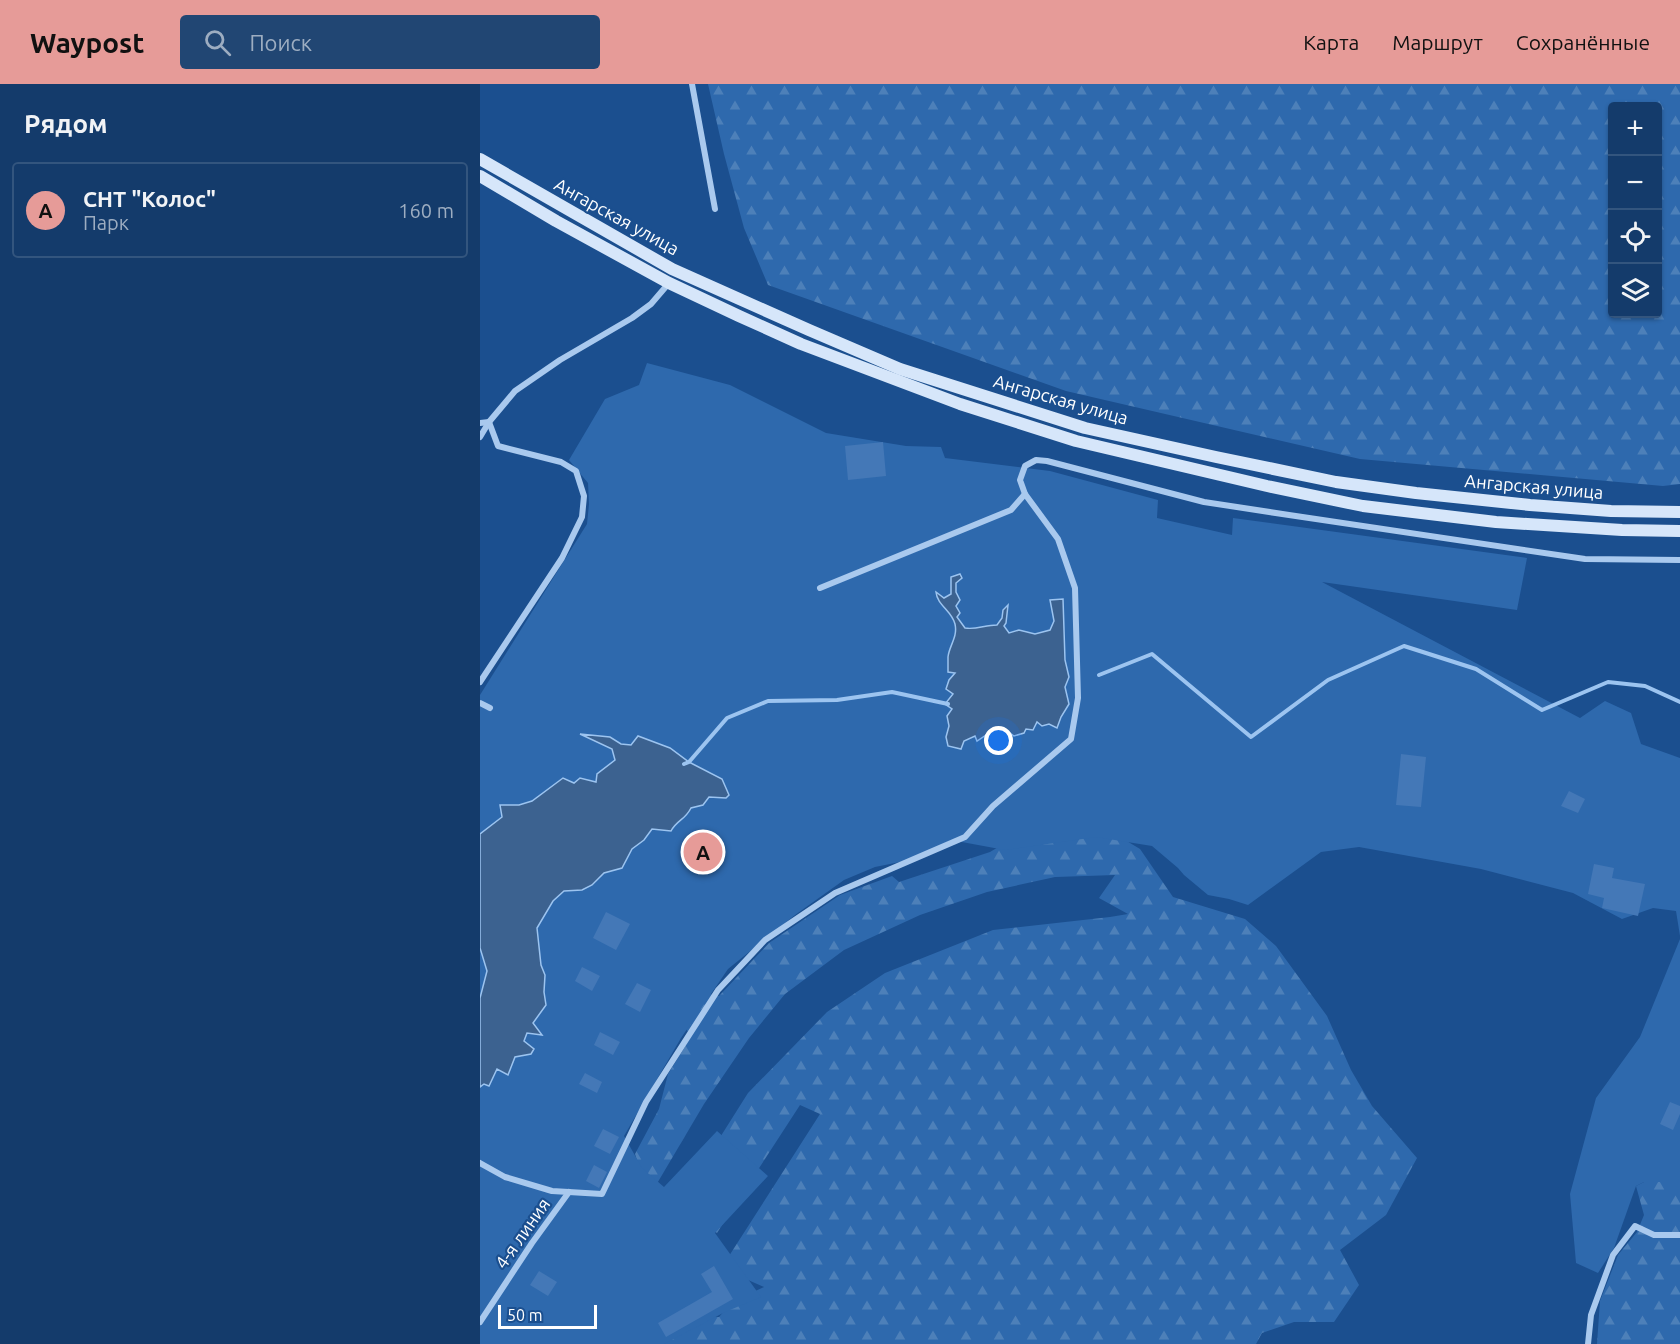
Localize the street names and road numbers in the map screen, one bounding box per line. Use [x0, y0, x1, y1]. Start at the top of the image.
street label: Ангарская улица [551, 174, 683, 258]
street label: Ангарская улица [991, 370, 1131, 428]
street label: Ангарская улица [1464, 470, 1604, 502]
street label: 4-я линия [491, 1194, 553, 1272]

